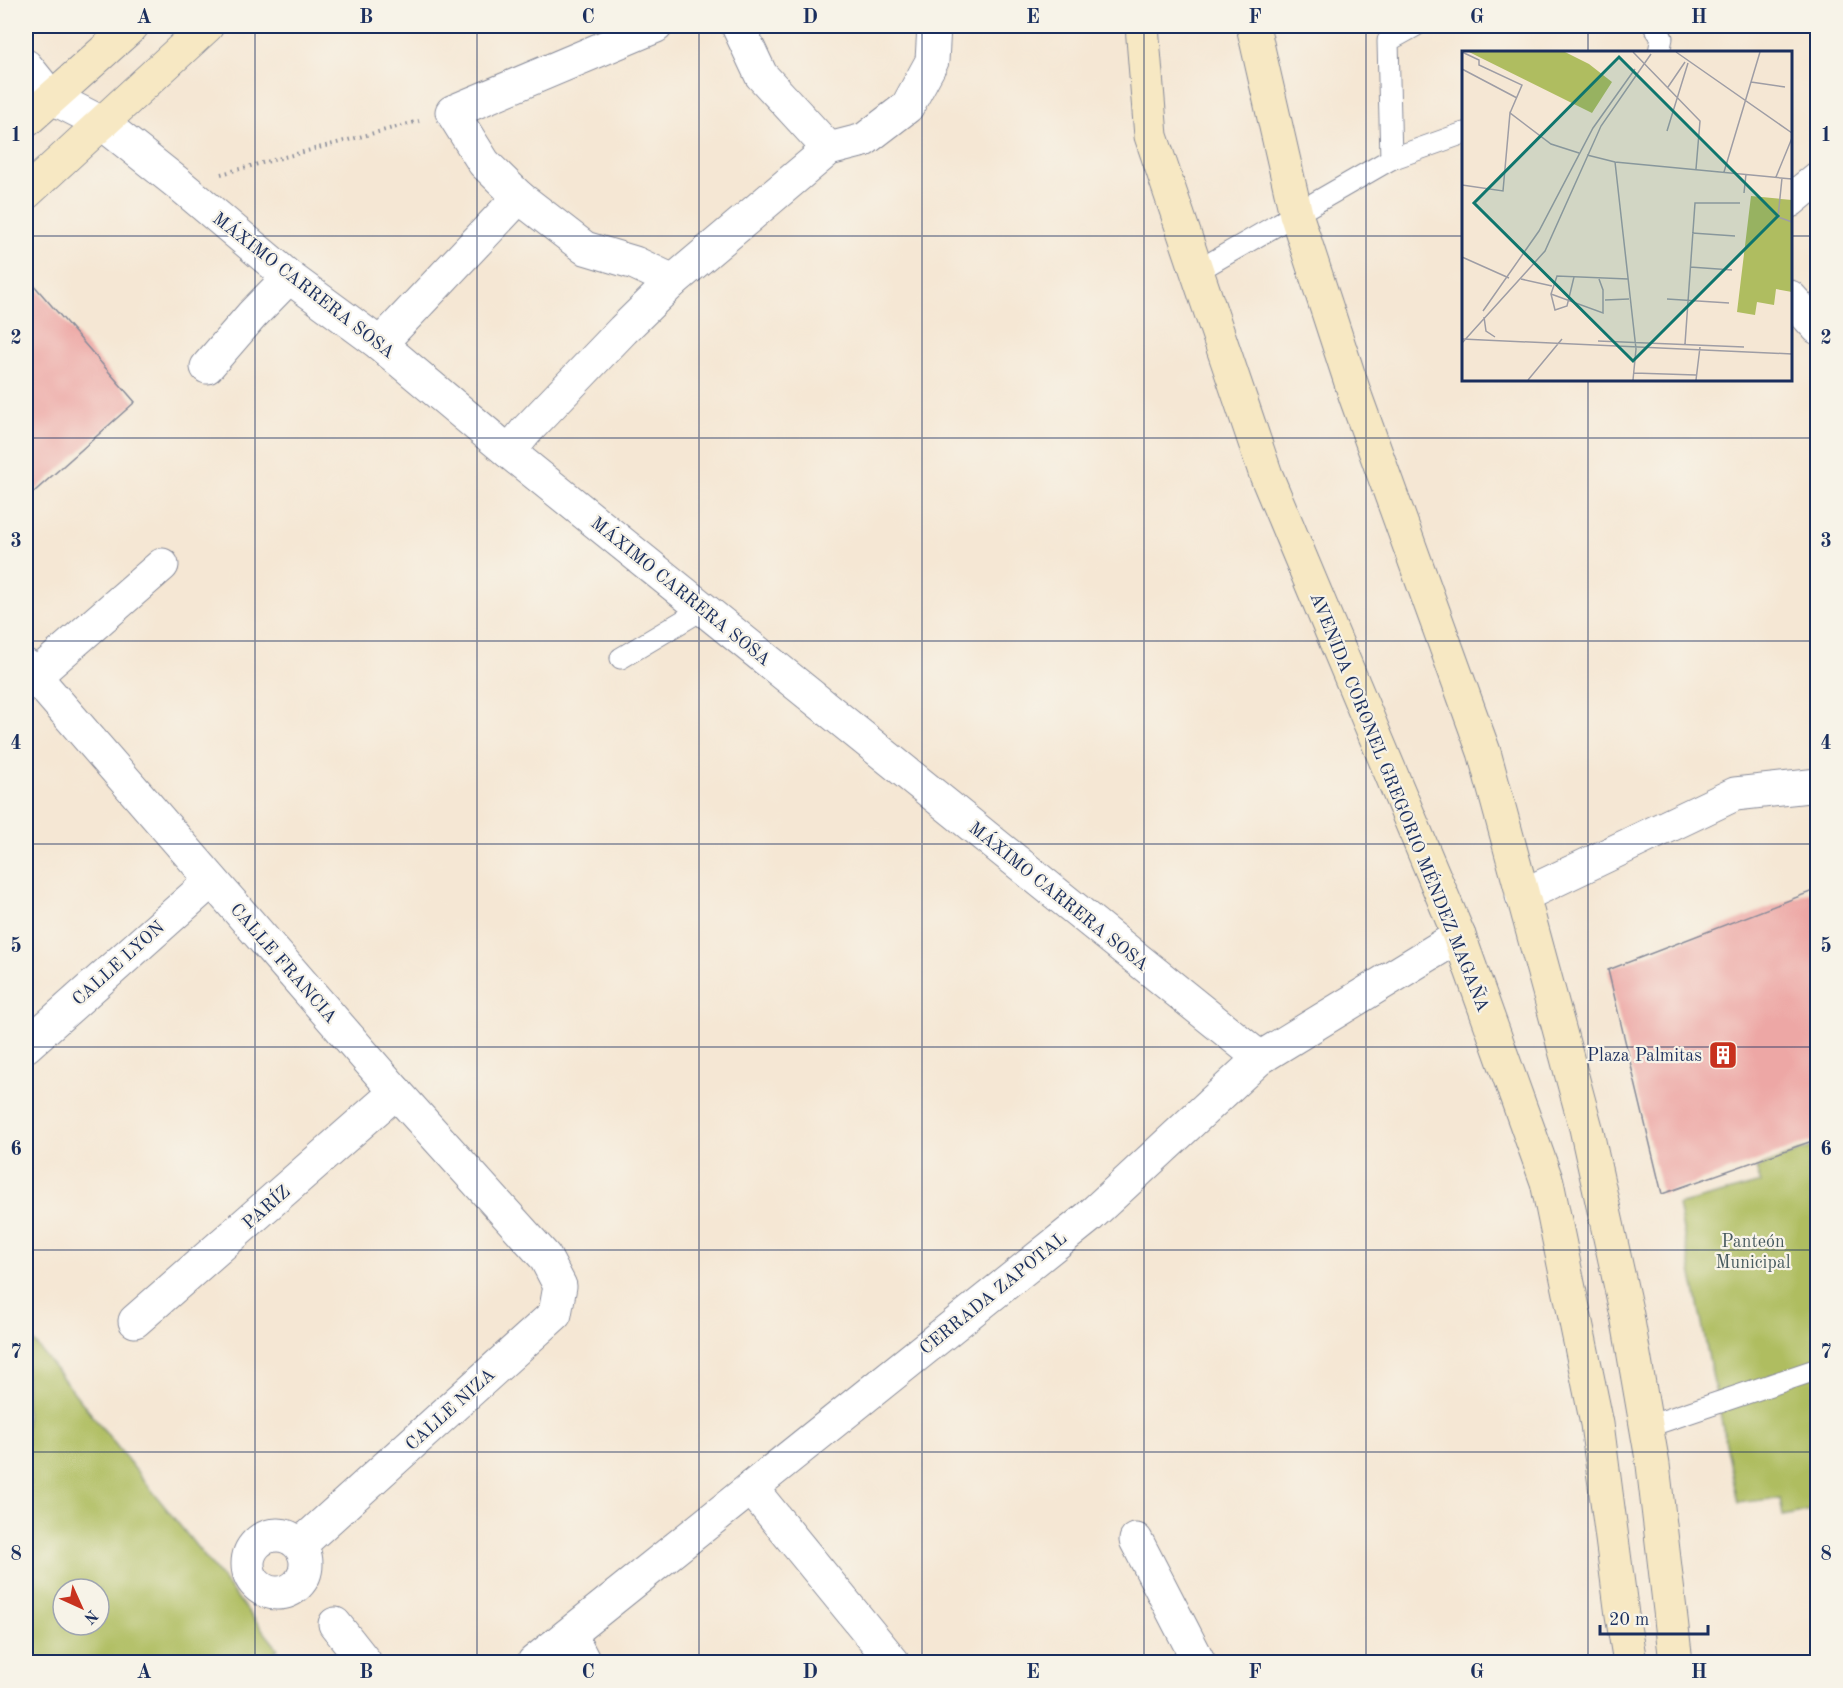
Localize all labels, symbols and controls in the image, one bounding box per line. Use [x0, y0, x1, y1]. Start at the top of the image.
text: A [136, 8, 152, 28]
text: B [359, 8, 373, 28]
text: C [581, 8, 595, 28]
text: D [802, 8, 818, 28]
text: E [1026, 8, 1040, 28]
text: F [1248, 8, 1262, 28]
text: G [1470, 8, 1484, 28]
text: H [1691, 8, 1707, 28]
inset map [1462, 51, 1792, 381]
text: 1 [10, 126, 22, 146]
text: 1 [1820, 126, 1832, 146]
street label: MÁXIMO CARRERA SOSA [209, 206, 400, 362]
text: 2 [10, 329, 22, 349]
text: 2 [1820, 329, 1832, 349]
street label: MÁXIMO CARRERA SOSA [587, 511, 776, 670]
text: 3 [10, 532, 22, 552]
text: 3 [1820, 532, 1832, 552]
street label: AVENIDA CORONEL GREGORIO MÉNDEZ MAGAÑA [1306, 588, 1497, 1015]
text: 4 [10, 734, 22, 754]
text: 4 [1820, 734, 1832, 754]
street label: MÁXIMO CARRERA SOSA [965, 816, 1154, 975]
street label: CALLE FRANCIA [227, 900, 340, 1027]
street label: CALLE LYON [69, 918, 168, 1009]
text: 5 [10, 936, 22, 957]
text: 5 [1820, 936, 1832, 957]
building icon: Plaza Palmitas [1707, 1039, 1739, 1071]
place label: Plaza Palmitas [1587, 1047, 1702, 1065]
text: 6 [10, 1140, 22, 1160]
text: 6 [1820, 1140, 1832, 1160]
street label: PARÍZ [237, 1179, 294, 1233]
street label: CERRADA ZAPOTAL [917, 1229, 1070, 1358]
park label: Panteón Municipal [1715, 1233, 1791, 1272]
text: 7 [10, 1343, 22, 1363]
text: 7 [1820, 1343, 1832, 1363]
street label: CALLE NIZA [403, 1365, 499, 1454]
text: 8 [10, 1545, 22, 1565]
text: 8 [1820, 1545, 1832, 1565]
north arrow [51, 1577, 111, 1637]
scale bar [1600, 1598, 1708, 1636]
text: N [80, 1606, 100, 1627]
text: 20 m [1609, 1611, 1649, 1629]
text: A [136, 1663, 152, 1683]
text: B [359, 1663, 373, 1683]
text: C [581, 1663, 595, 1683]
text: D [802, 1663, 818, 1683]
text: E [1026, 1663, 1040, 1683]
text: F [1248, 1663, 1262, 1683]
text: G [1470, 1663, 1484, 1683]
text: H [1691, 1663, 1707, 1683]

